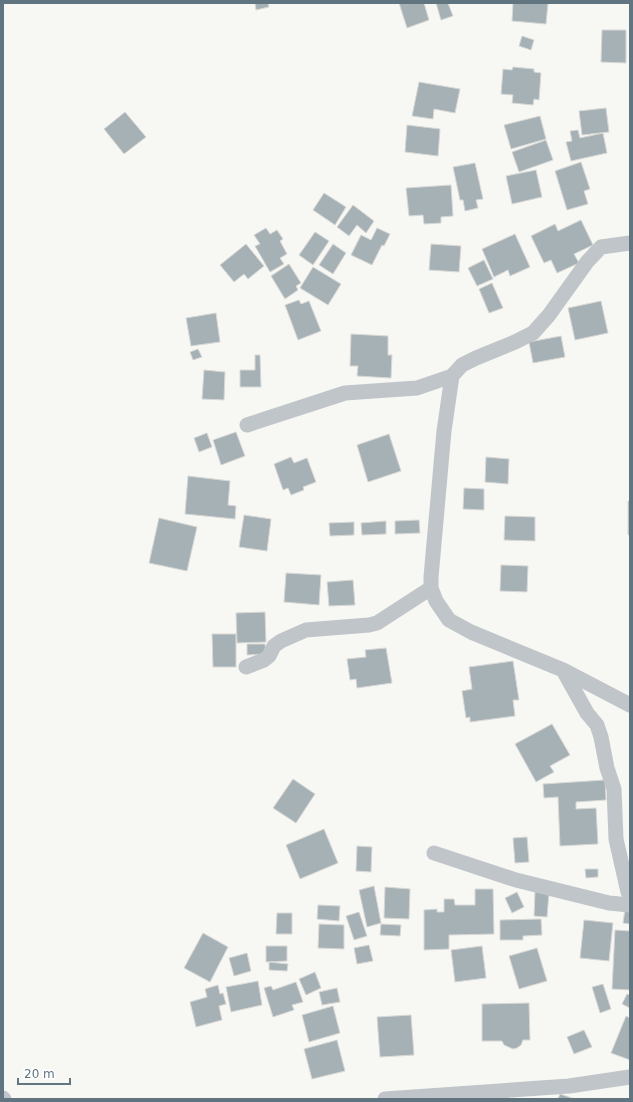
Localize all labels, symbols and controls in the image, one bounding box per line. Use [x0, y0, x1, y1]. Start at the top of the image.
scale bar [18, 1060, 70, 1086]
text: 20 m [24, 1067, 55, 1081]

